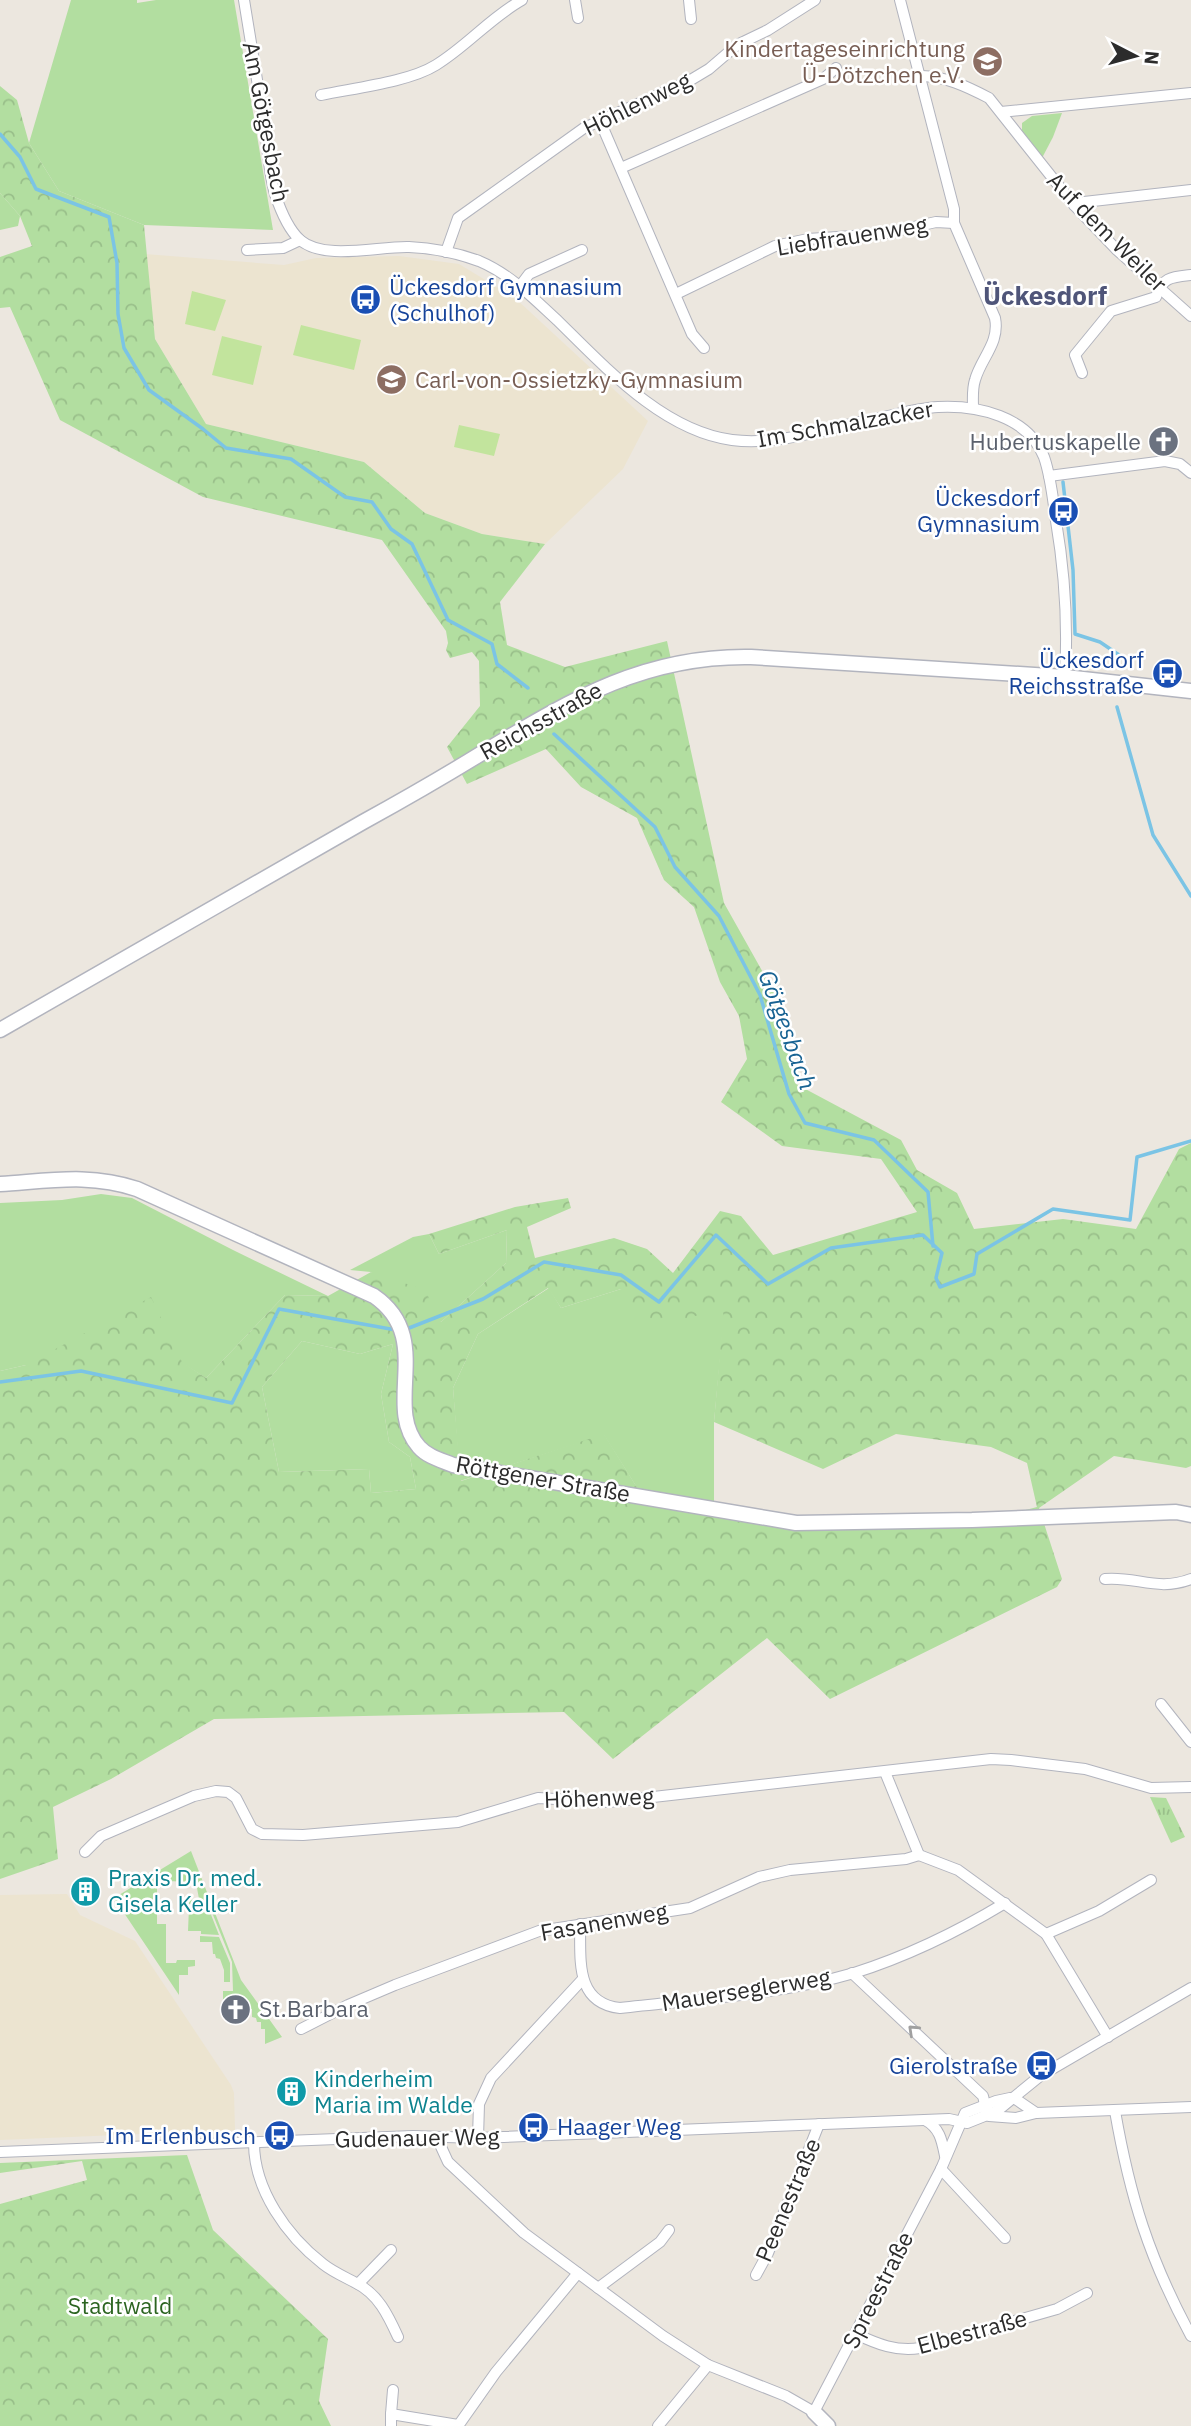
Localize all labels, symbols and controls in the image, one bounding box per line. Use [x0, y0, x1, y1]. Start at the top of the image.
north arrow [1100, 21, 1170, 91]
place label: Kindertageseinrichtung Ü-Dötzchen e.V. [724, 33, 965, 89]
street label: Am Götgesbach [237, 39, 297, 205]
school or university icon: Kindertageseinrichtung Ü-Dötzchen e.V. [971, 45, 1005, 79]
text: N [1139, 50, 1165, 66]
street label: Höhlenweg [578, 64, 695, 142]
street label: Auf dem Weiler [1041, 165, 1175, 298]
street label: Liebfrauenweg [774, 208, 929, 262]
place label: Ückesdorf Gymnasium (Schulhof) [389, 271, 622, 327]
district label: Ückesdorf [983, 278, 1108, 312]
bus stop icon: Ückesdorf Gymnasium (Schulhof) [349, 283, 383, 317]
school or university icon: Carl-von-Ossietzky-Gymnasium [375, 363, 409, 397]
place label: Carl-von-Ossietzky-Gymnasium [415, 364, 743, 394]
street label: Im Schmalzacker [754, 393, 936, 453]
church icon: Hubertuskapelle [1147, 425, 1181, 459]
place label: Hubertuskapelle [970, 426, 1141, 456]
place label: Ückesdorf Gymnasium [917, 482, 1040, 538]
bus stop icon: Ückesdorf Gymnasium [1046, 494, 1080, 528]
place label: Ückesdorf Reichsstraße [1008, 644, 1144, 700]
bus stop icon: Ückesdorf Reichsstraße [1150, 656, 1184, 690]
street label: Reichsstraße [474, 674, 607, 766]
water label: Götgesbach [752, 965, 824, 1094]
street label: Röttgener Straße [454, 1448, 633, 1508]
street label: Höhenweg [543, 1780, 655, 1814]
place label: Praxis Dr. med. Gisela Keller [108, 1862, 262, 1918]
building icon: Praxis Dr. med. Gisela Keller [68, 1874, 102, 1908]
street label: Fasanenweg [538, 1895, 670, 1947]
street label: Mauerseglerweg [659, 1961, 833, 2017]
church icon: St.Barbara [219, 1992, 253, 2026]
place label: St.Barbara [259, 1993, 369, 2023]
one-way arrow [908, 2026, 921, 2038]
bus stop icon: Gierolstraße [1024, 2049, 1058, 2083]
place label: Gierolstraße [889, 2050, 1018, 2080]
place label: Kinderheim Maria im Walde [314, 2063, 473, 2119]
building icon: Kinderheim Maria im Walde [274, 2075, 308, 2109]
bus stop icon: Haager Weg [517, 2110, 551, 2144]
place label: Haager Weg [557, 2111, 681, 2141]
bus stop icon: Im Erlenbusch [262, 2119, 296, 2153]
place label: Im Erlenbusch [105, 2120, 256, 2150]
street label: Gudenauer Weg [334, 2121, 500, 2153]
street label: Peenestraße [748, 2133, 827, 2266]
street label: Spreestraße [835, 2226, 919, 2353]
park label: Stadtwald [68, 2290, 172, 2320]
street label: Elbestraße [913, 2302, 1030, 2360]

